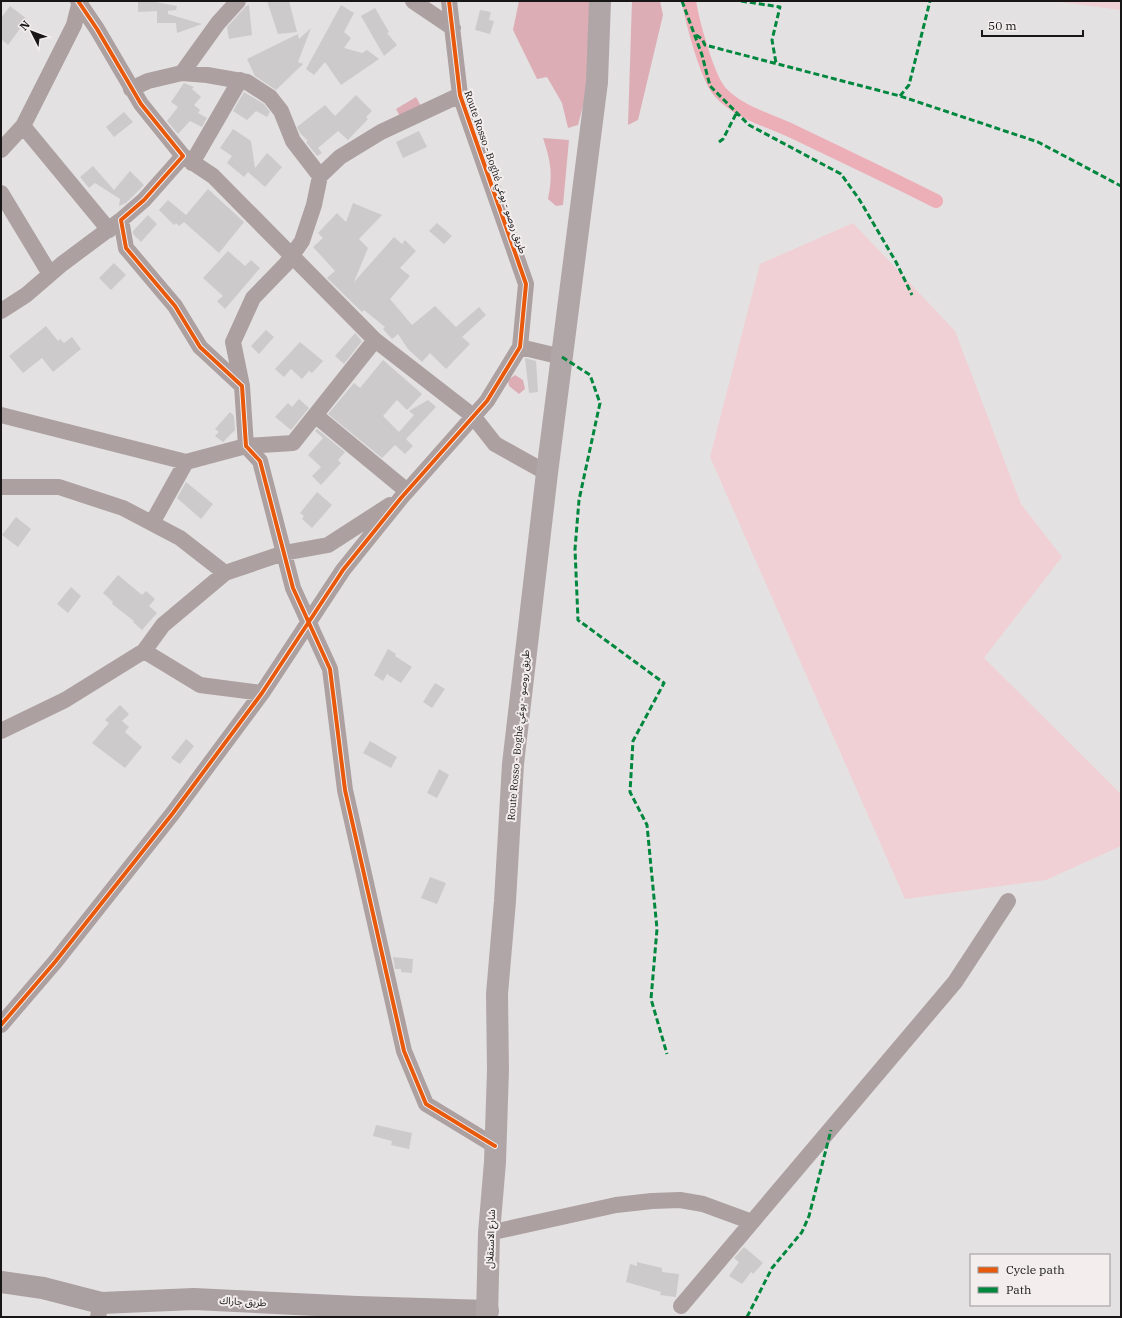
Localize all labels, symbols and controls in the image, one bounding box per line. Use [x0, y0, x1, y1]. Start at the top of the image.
north arrow [12, 12, 52, 52]
scale bar [982, 12, 1083, 38]
text: N [16, 17, 33, 33]
text: 50 m [988, 18, 1017, 33]
street label: Route Rosso - Boghé طريق روصو - بوغي [460, 89, 530, 256]
street label: Route Rosso - Boghé طريق روصو - بوغي [505, 649, 534, 821]
street label: شارع الاستقلال [483, 1209, 499, 1269]
legend [970, 1254, 1110, 1306]
text: Cycle path [1006, 1262, 1065, 1277]
text: Path [1006, 1282, 1032, 1297]
street label: طريق جاراك [219, 1294, 267, 1309]

